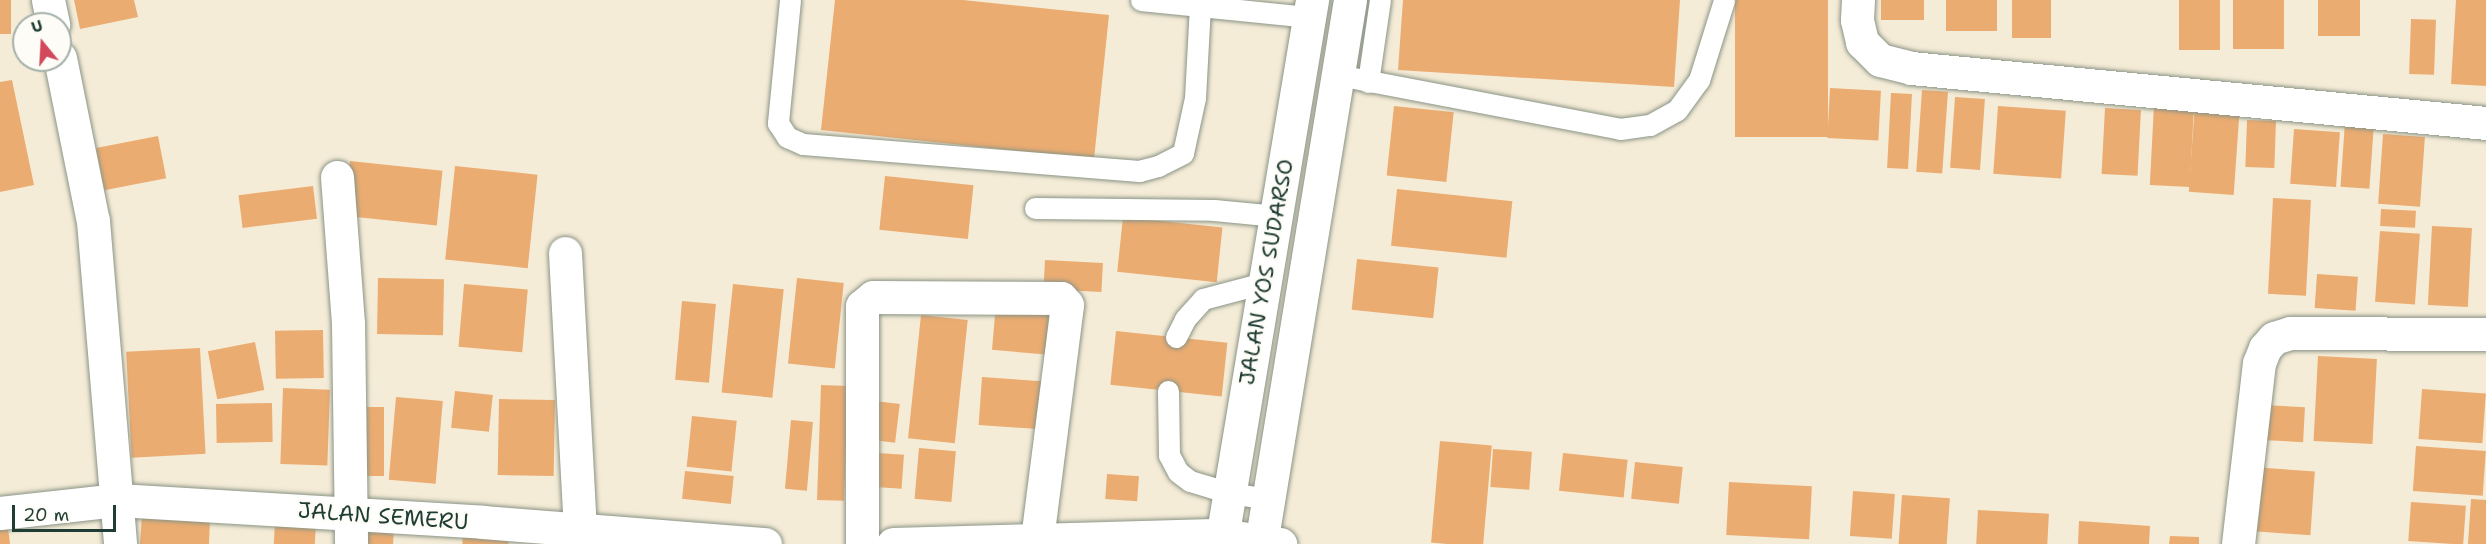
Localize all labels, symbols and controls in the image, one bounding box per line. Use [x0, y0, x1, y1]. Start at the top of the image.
north arrow [12, 12, 72, 72]
text: U [28, 15, 45, 38]
street label: JALAN YOS SUDARSO [1233, 157, 1299, 387]
scale bar [15, 493, 118, 531]
street label: JALAN SEMERU [297, 497, 469, 535]
text: 20 m [23, 503, 69, 527]

